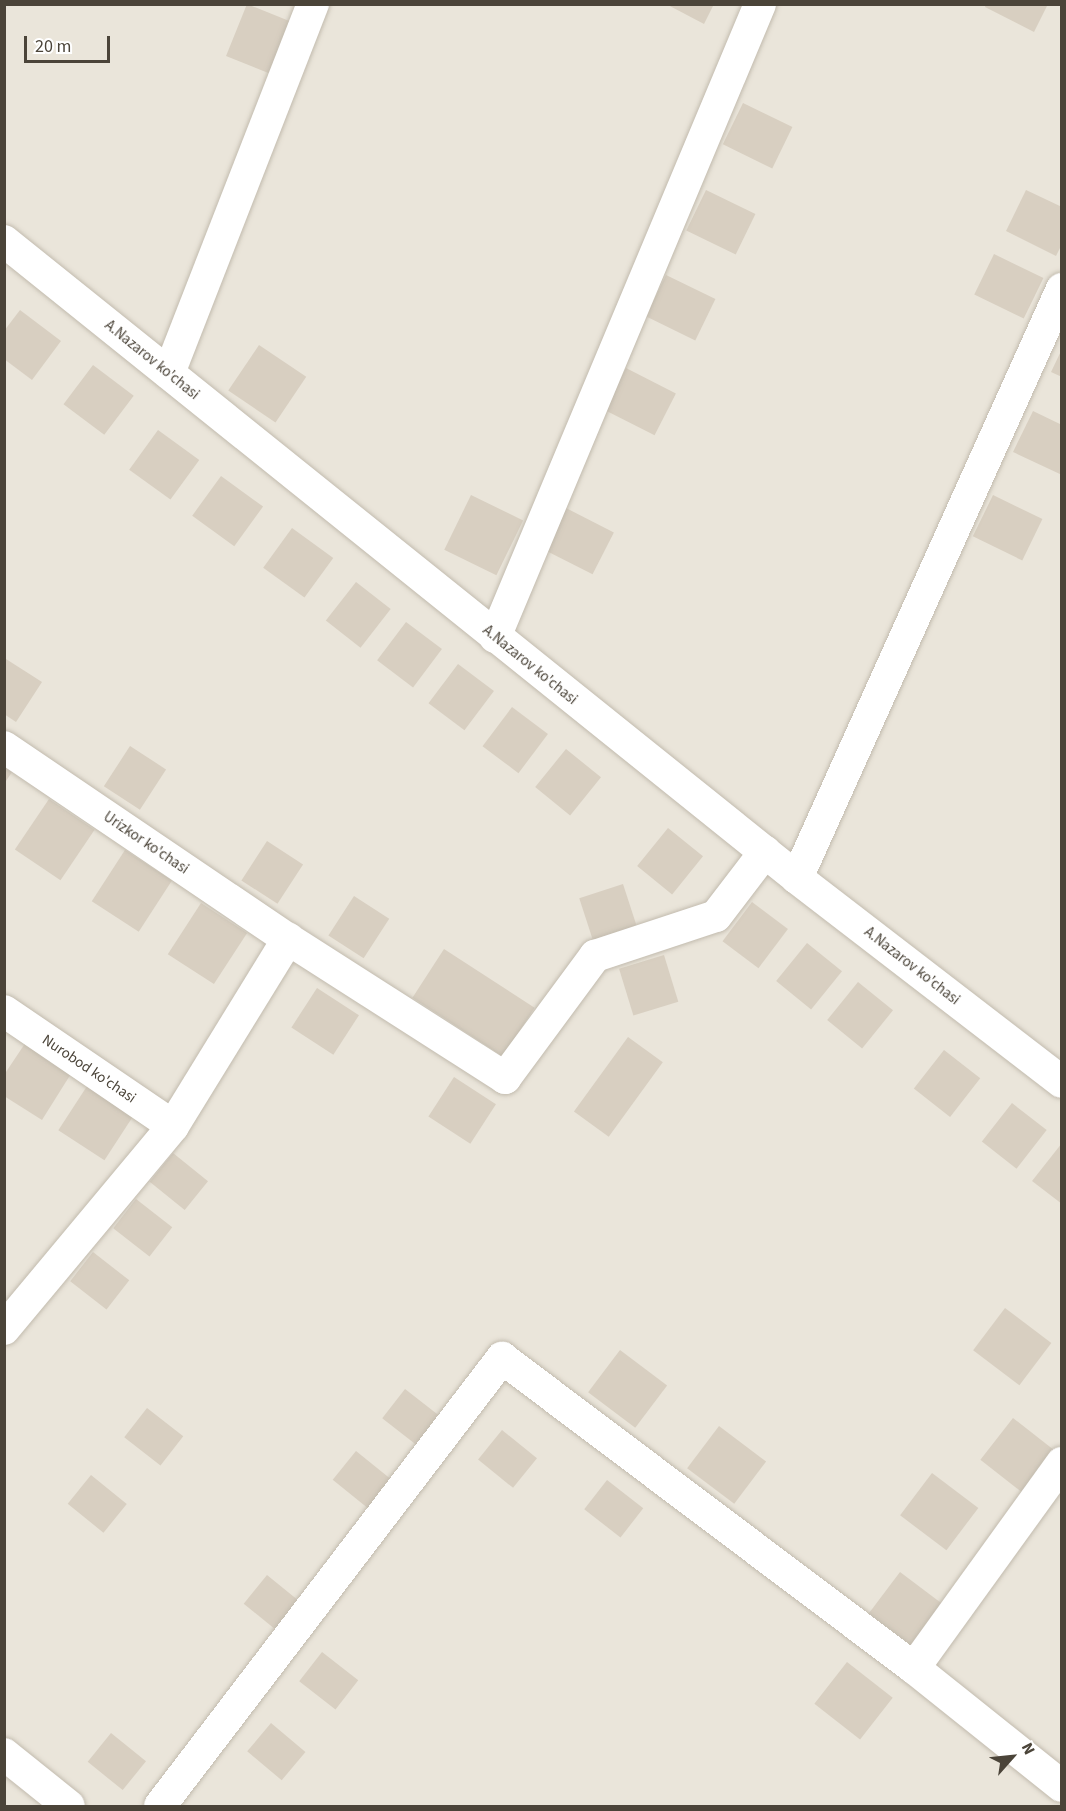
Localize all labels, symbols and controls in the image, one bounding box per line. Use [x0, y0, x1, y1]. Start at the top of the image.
scale bar [27, 24, 112, 62]
text: 20 m [35, 34, 71, 59]
street label: A.Nazarov ko'chasi [101, 316, 203, 404]
street label: A.Nazarov ko'chasi [479, 621, 581, 709]
street label: Urizkor ko'chasi [100, 808, 192, 878]
street label: A.Nazarov ko'chasi [861, 923, 963, 1009]
street label: Nurobod ko'chasi [39, 1031, 139, 1107]
north arrow [982, 1727, 1042, 1787]
text: N [1016, 1739, 1040, 1759]

